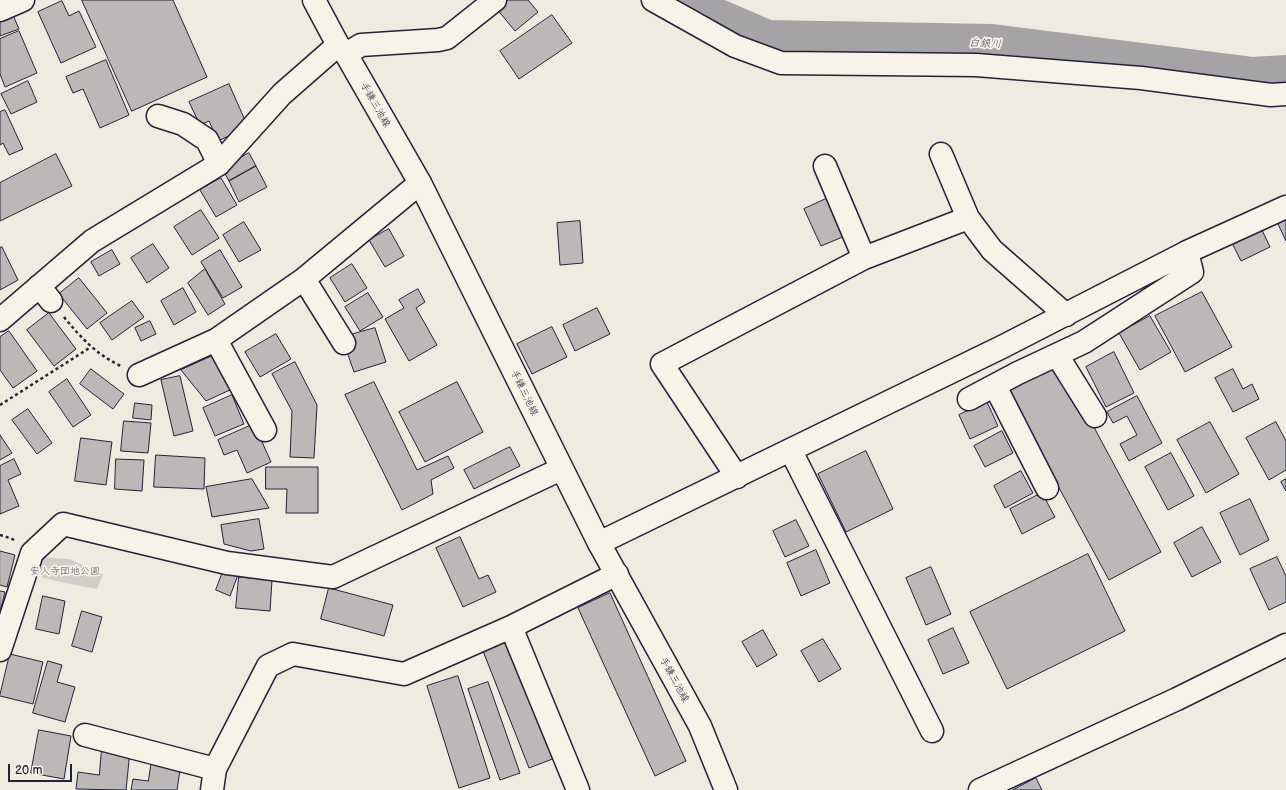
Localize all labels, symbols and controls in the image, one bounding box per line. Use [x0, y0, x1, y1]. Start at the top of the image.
water label: 白銀川 [968, 37, 1002, 51]
street label: 手鎌三池線 [357, 80, 393, 130]
street label: 手鎌三池線 [508, 368, 540, 418]
park label: 安入寺団地公園 [30, 565, 100, 577]
street label: 手鎌三池線 [657, 655, 691, 705]
scale bar [10, 756, 74, 782]
text: 20 m [15, 763, 42, 778]

